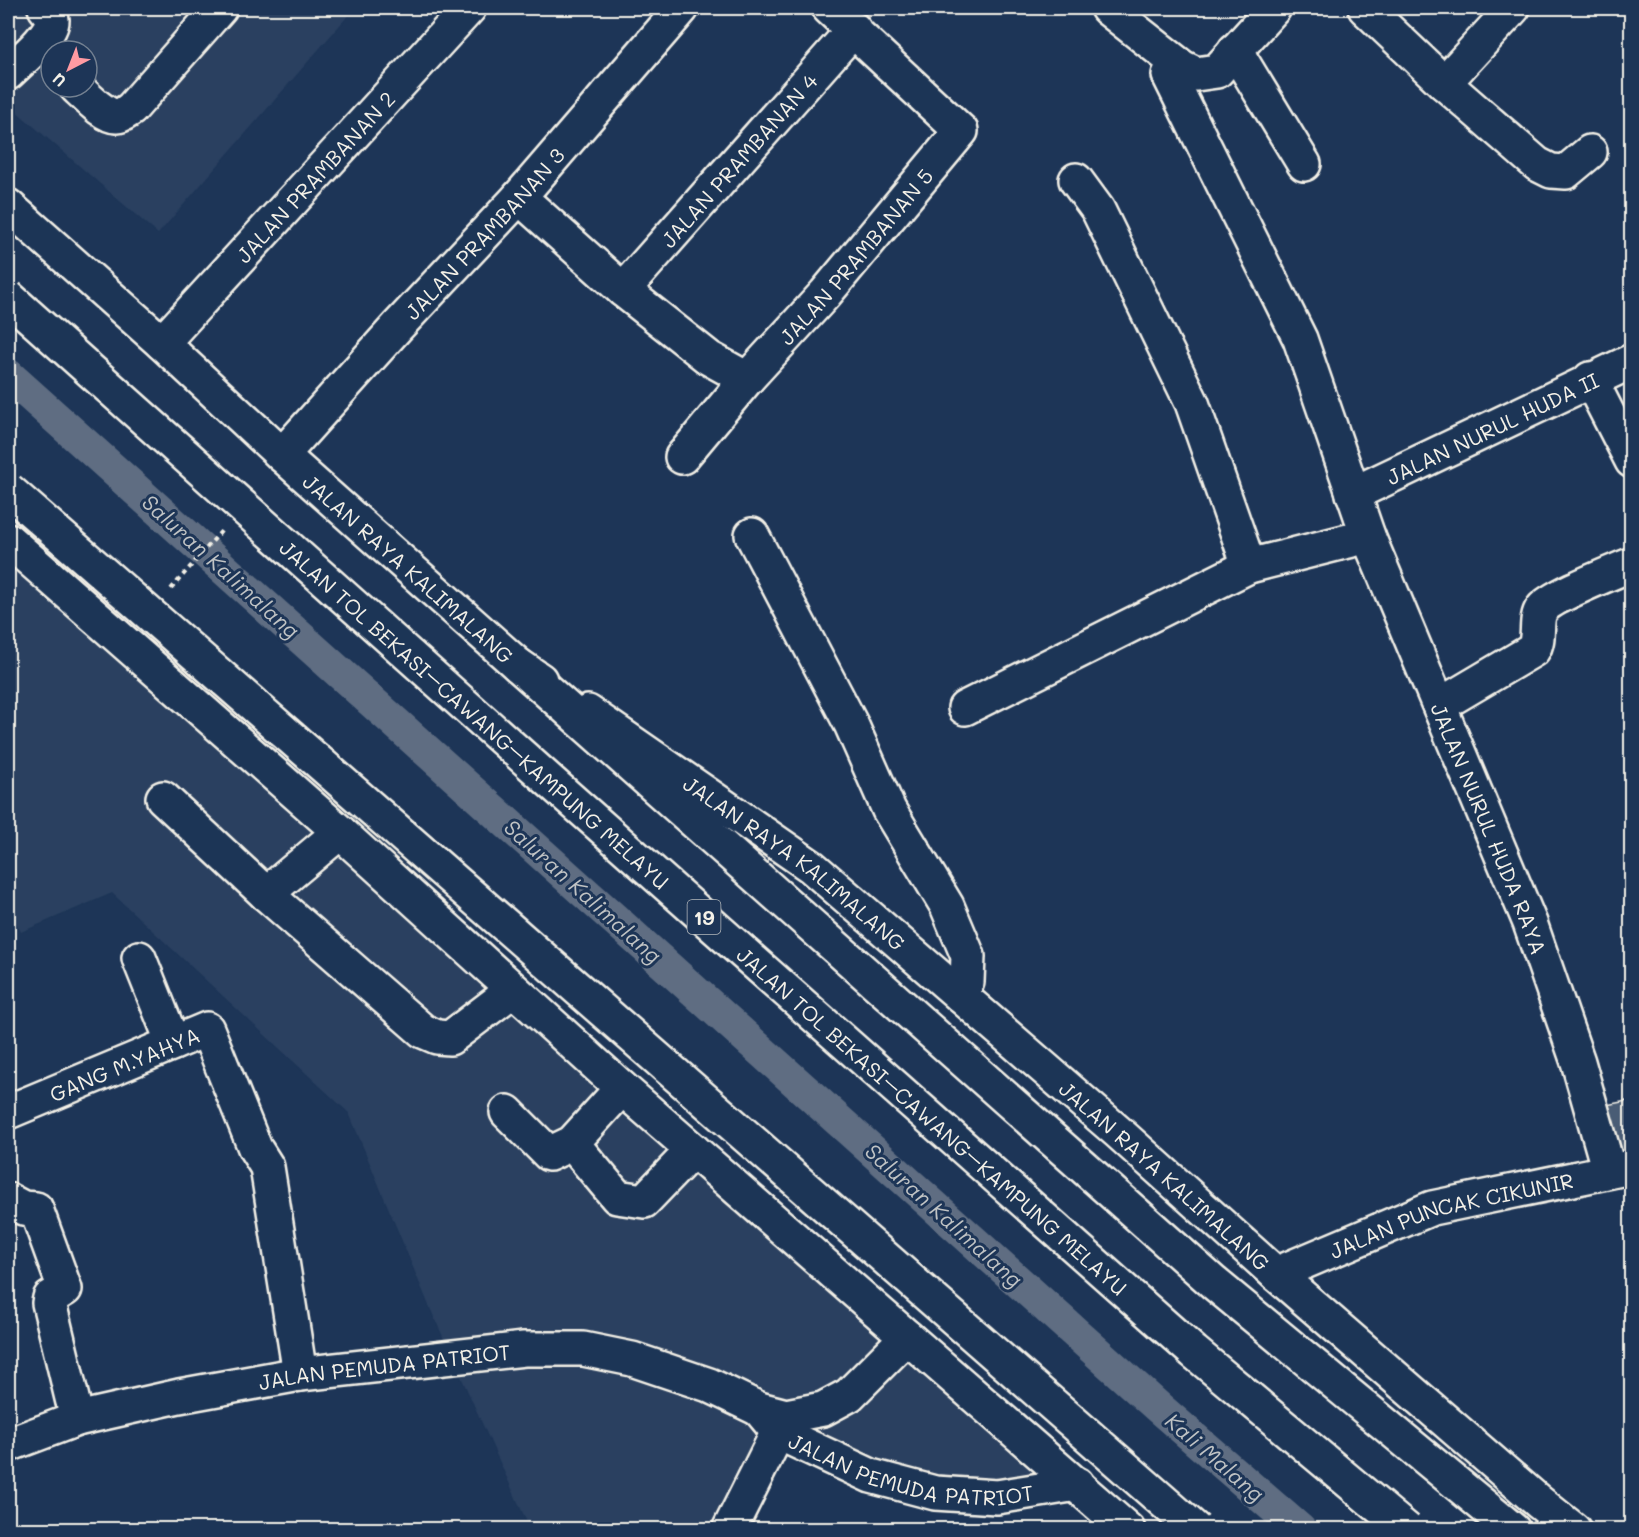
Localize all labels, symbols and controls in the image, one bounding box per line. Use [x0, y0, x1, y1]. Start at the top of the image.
north arrow [39, 39, 99, 99]
street label: JALAN PRAMBANAN 4 [654, 66, 823, 252]
text: U [47, 69, 70, 92]
street label: JALAN PRAMBANAN 2 [229, 85, 400, 268]
street label: JALAN PRAMBANAN 3 [398, 142, 569, 325]
street label: JALAN PRAMBANAN 5 [772, 162, 938, 350]
street label: JALAN NURUL HUDA II [1382, 366, 1602, 490]
street label: JALAN RAYA KALIMALANG [298, 467, 520, 668]
water label: Saluran Kalimalang [136, 488, 306, 645]
street label: JALAN TOL BEKASI–CAWANG–KAMPUNG MELAYU [275, 533, 675, 894]
street label: JALAN NURUL HUDA RAYA [1426, 699, 1553, 958]
street label: JALAN RAYA KALIMALANG [679, 769, 911, 956]
water label: Saluran Kalimalang [498, 813, 668, 970]
road number: 19 [688, 900, 720, 934]
street label: JALAN TOL BEKASI–CAWANG–KAMPUNG MELAYU [732, 940, 1133, 1300]
street label: GANG M.YAHYA [45, 1020, 204, 1107]
street label: JALAN RAYA KALIMALANG [1054, 1074, 1276, 1276]
water label: Saluran Kalimalang [859, 1137, 1029, 1294]
street label: JALAN PUNCAK CIKUNIR [1325, 1166, 1576, 1264]
street label: JALAN PEMUDA PATRIOT [256, 1337, 512, 1395]
water label: Kali Malang [1160, 1406, 1271, 1508]
street label: JALAN PEMUDA PATRIOT [785, 1426, 1035, 1510]

